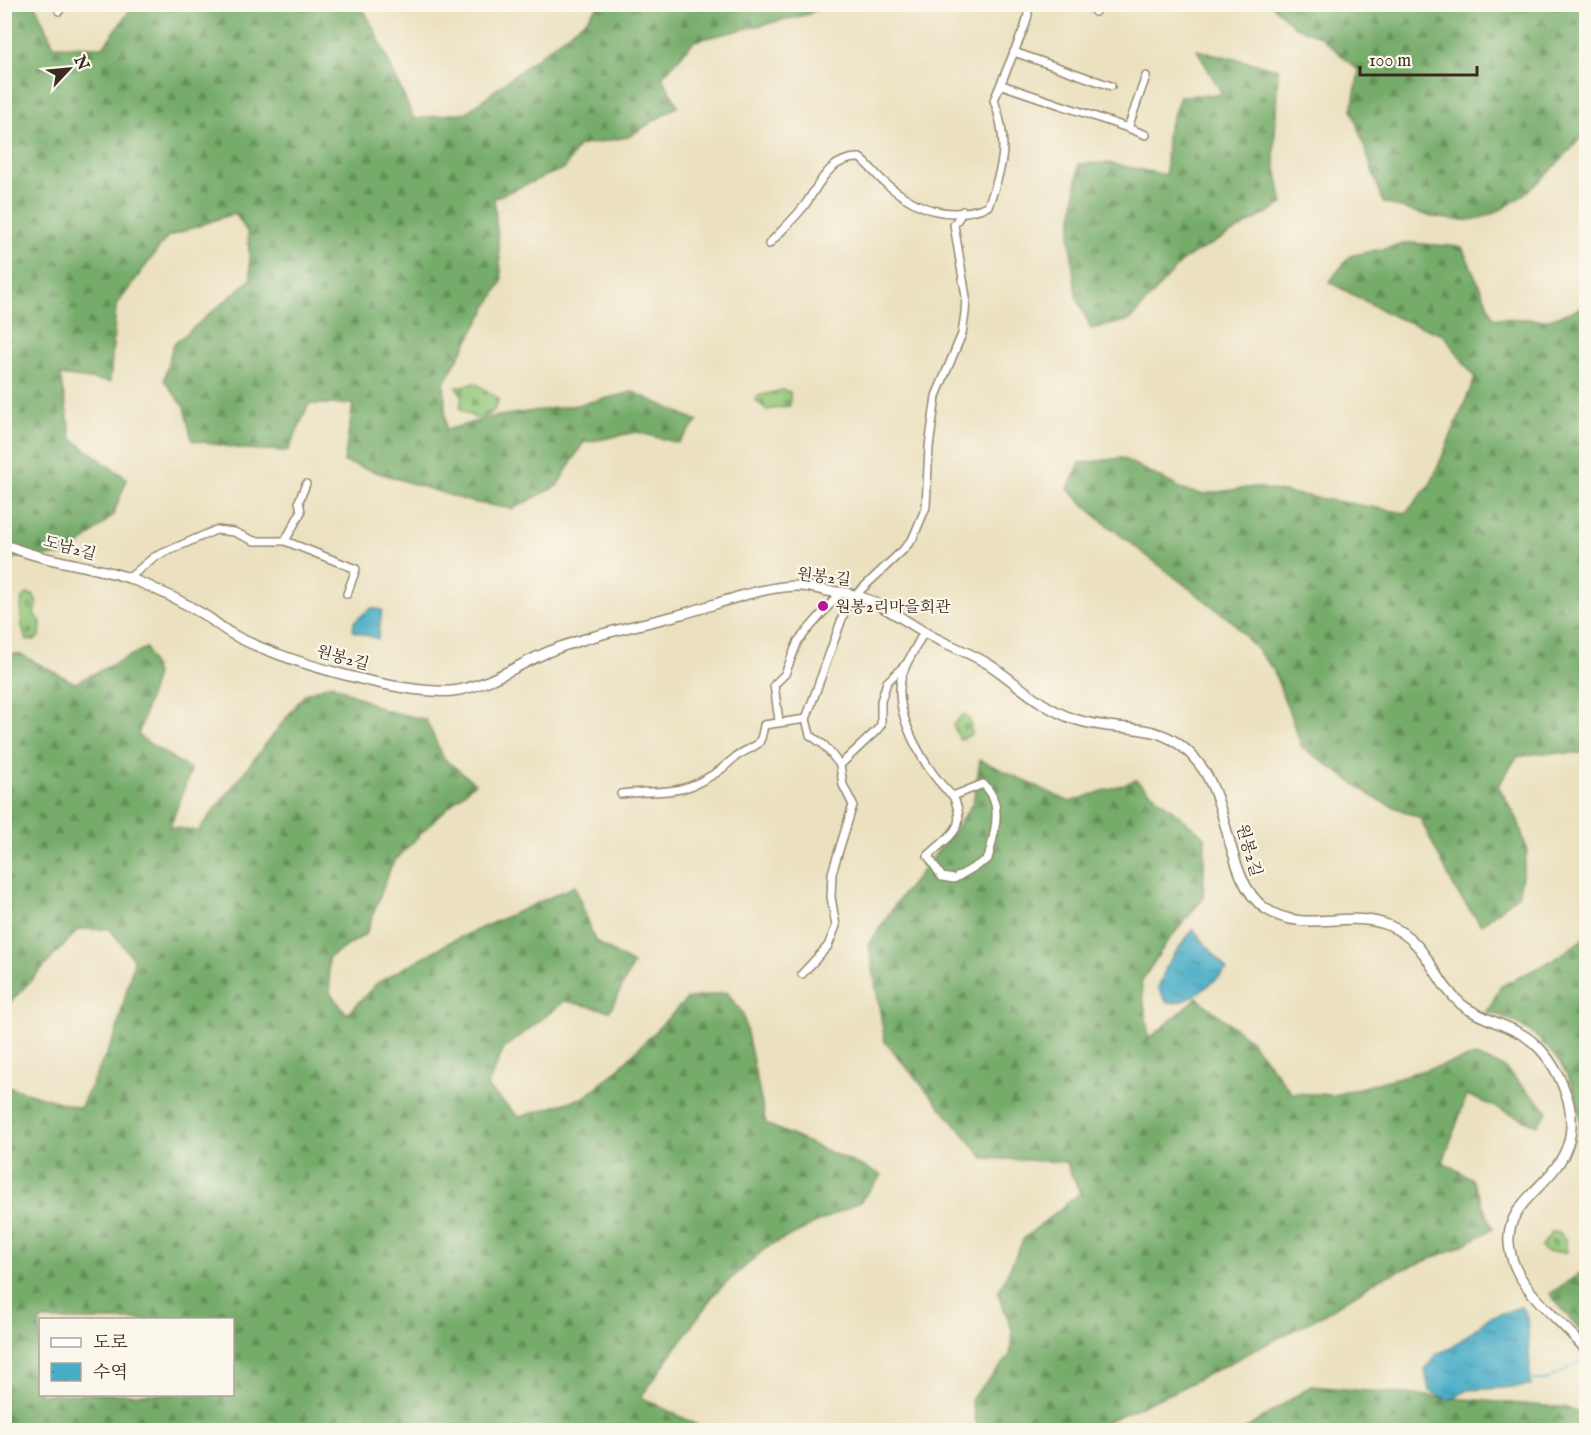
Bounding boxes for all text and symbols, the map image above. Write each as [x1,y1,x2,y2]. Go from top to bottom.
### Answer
north arrow [39,39,99,99]
scale bar [1360,39,1477,77]
text: 100 m [1369,50,1411,73]
text: N [68,52,93,74]
street label: 도남2길 [41,532,98,566]
street label: 원봉2길 [796,565,852,591]
place label: 원봉2리마을회관 [835,598,951,618]
marker: 원봉2리마을회관 [816,599,830,613]
street label: 원봉2길 [314,642,371,676]
street label: 원봉2길 [1231,822,1265,879]
legend [39,1318,234,1396]
text: 도로 [93,1332,128,1355]
text: 수역 [93,1362,128,1385]

